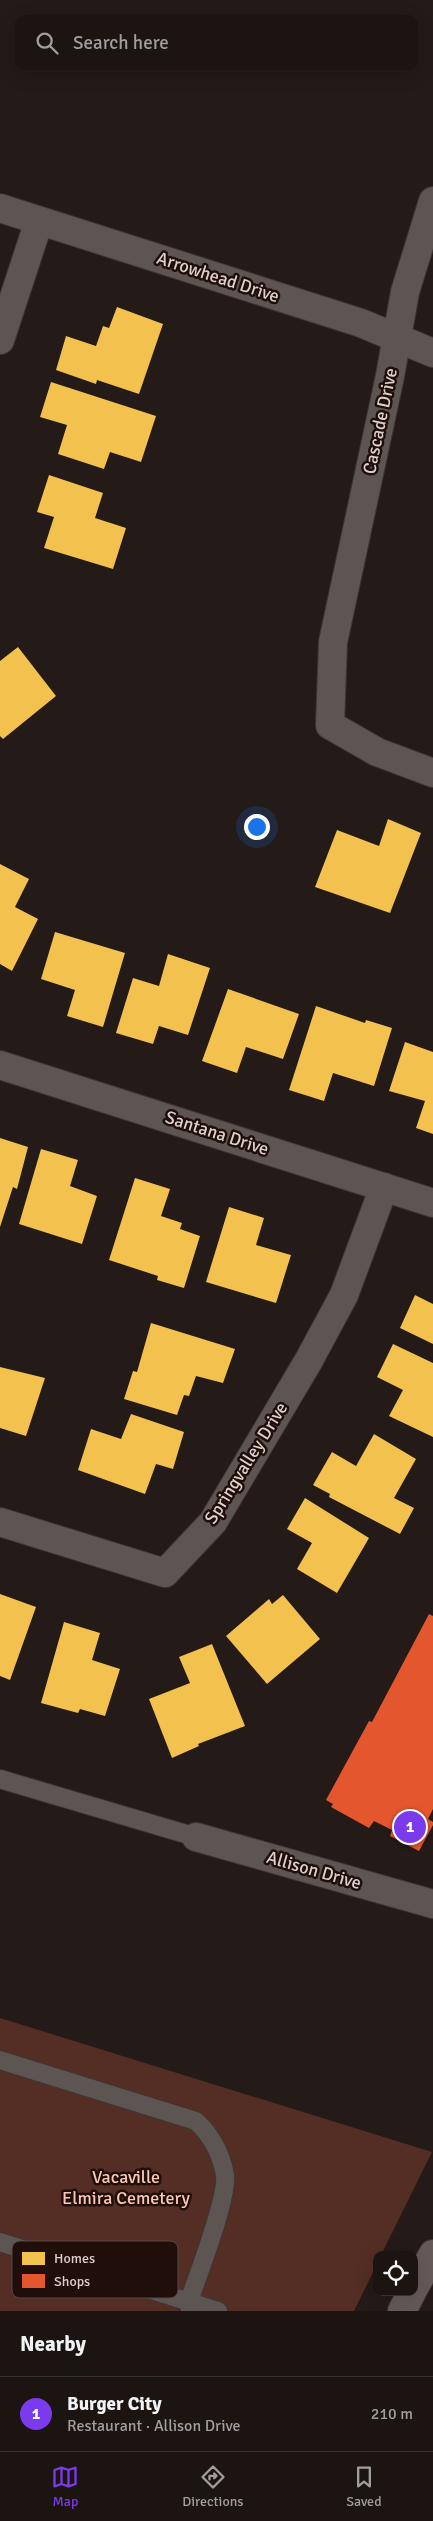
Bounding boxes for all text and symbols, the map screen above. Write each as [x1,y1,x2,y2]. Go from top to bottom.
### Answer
search box [15,15,418,70]
icon: search [33,29,61,57]
text: Search here [73,31,169,55]
street label: Arrowhead Drive [154,247,282,307]
street label: Cascade Drive [358,366,402,476]
your location [244,814,270,840]
street label: Santana Drive [162,1106,272,1160]
street label: Springvalley Drive [200,1398,292,1528]
pin: 1 [394,1808,426,1846]
street label: Allison Drive [264,1846,364,1894]
park label: Vacaville Elmira Cemetery [62,2166,191,2209]
legend [12,2241,178,2298]
text: Homes [54,2250,95,2267]
map controls [373,2251,418,2296]
button: locate [373,2251,418,2296]
text: Shops [54,2273,90,2290]
text: Nearby [20,2331,86,2357]
text: Burger City [67,2392,162,2416]
text: 1 [32,2404,40,2424]
text: 210 m [371,2404,413,2424]
text: Restaurant · Allison Drive [67,2416,240,2436]
tab: Map [51,2463,79,2510]
tab: Directions [182,2463,243,2510]
tab: Saved [346,2463,382,2510]

